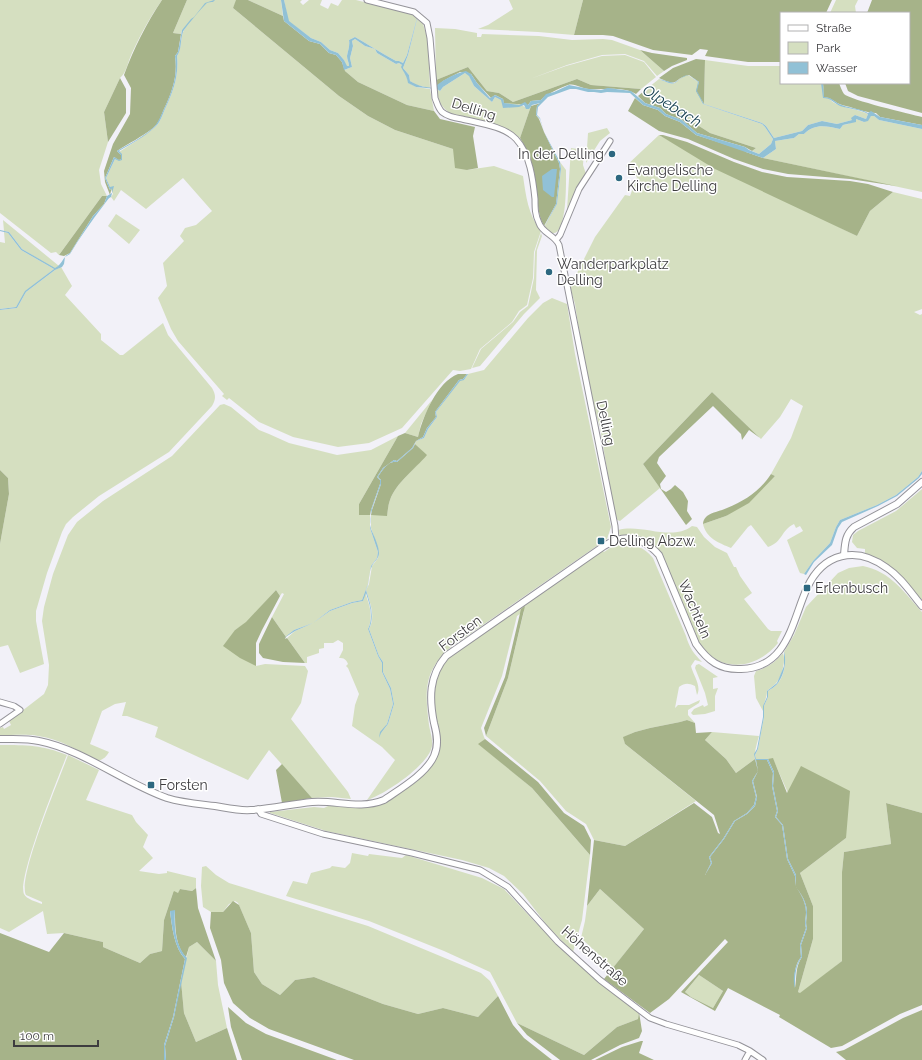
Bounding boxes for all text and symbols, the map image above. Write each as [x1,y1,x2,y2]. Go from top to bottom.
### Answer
legend [780,12,910,84]
text: Straße [816,21,852,35]
text: Park [816,41,841,55]
text: Wasser [816,61,858,75]
water label: Olpebach [639,81,705,131]
street label: Delling [450,95,498,123]
place label: In der Delling [518,146,604,162]
marker: In der Delling [607,149,617,159]
place label: Evangelische Kirche Delling [627,162,717,194]
marker: Evangelische Kirche Delling [614,173,624,183]
place label: Wanderparkplatz Delling [557,256,669,288]
marker: Wanderparkplatz Delling [544,267,554,277]
street label: Delling [593,399,619,447]
place label: Delling Abzw. [609,533,696,549]
marker: Delling Abzw. [596,536,606,546]
street label: Wachteln [676,577,714,641]
place label: Erlenbusch [815,580,888,596]
marker: Erlenbusch [802,583,812,593]
street label: Forsten [436,612,484,654]
place label: Forsten [159,777,208,793]
marker: Forsten [146,780,156,790]
street label: Höhenstraße [558,923,632,989]
scale bar [14,1022,98,1048]
text: 100 m [20,1029,54,1043]

